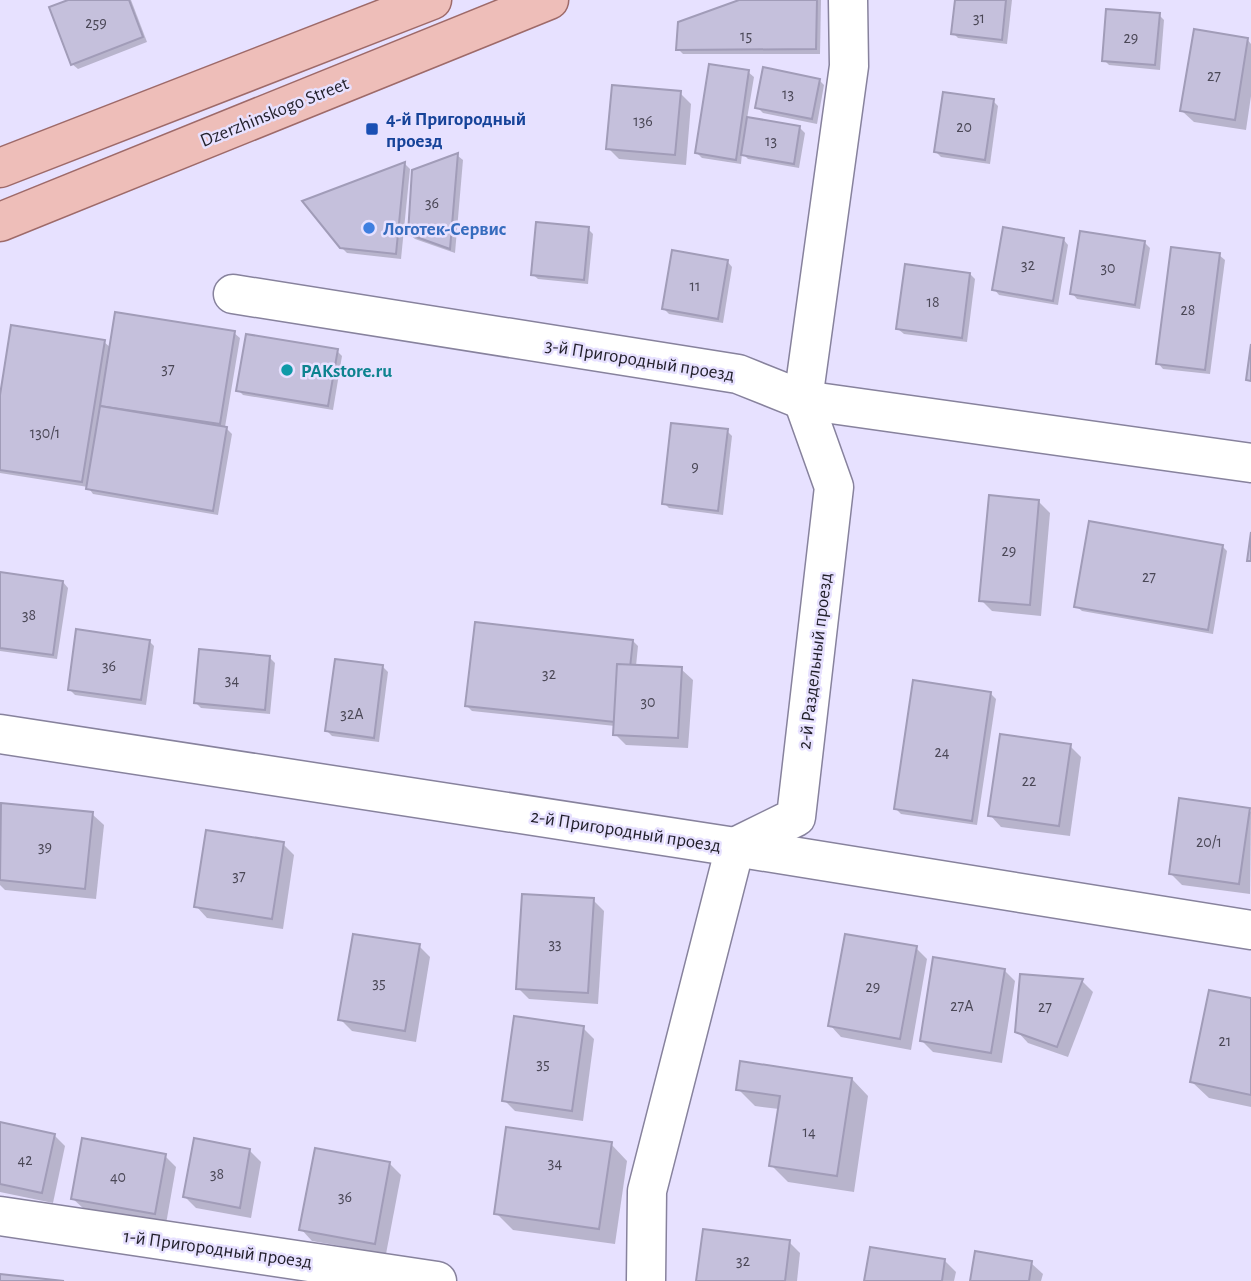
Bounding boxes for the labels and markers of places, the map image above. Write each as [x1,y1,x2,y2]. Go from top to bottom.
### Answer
place label: 4-й Пригородный проезд [386,110,526,151]
marker: 4-й Пригородный проезд [364,121,380,137]
marker: Логотек-Сервис [361,220,377,236]
place label: Логотек-Сервис [383,220,507,239]
marker: PAKstore.ru [279,362,295,378]
place label: PAKstore.ru [301,362,392,381]

